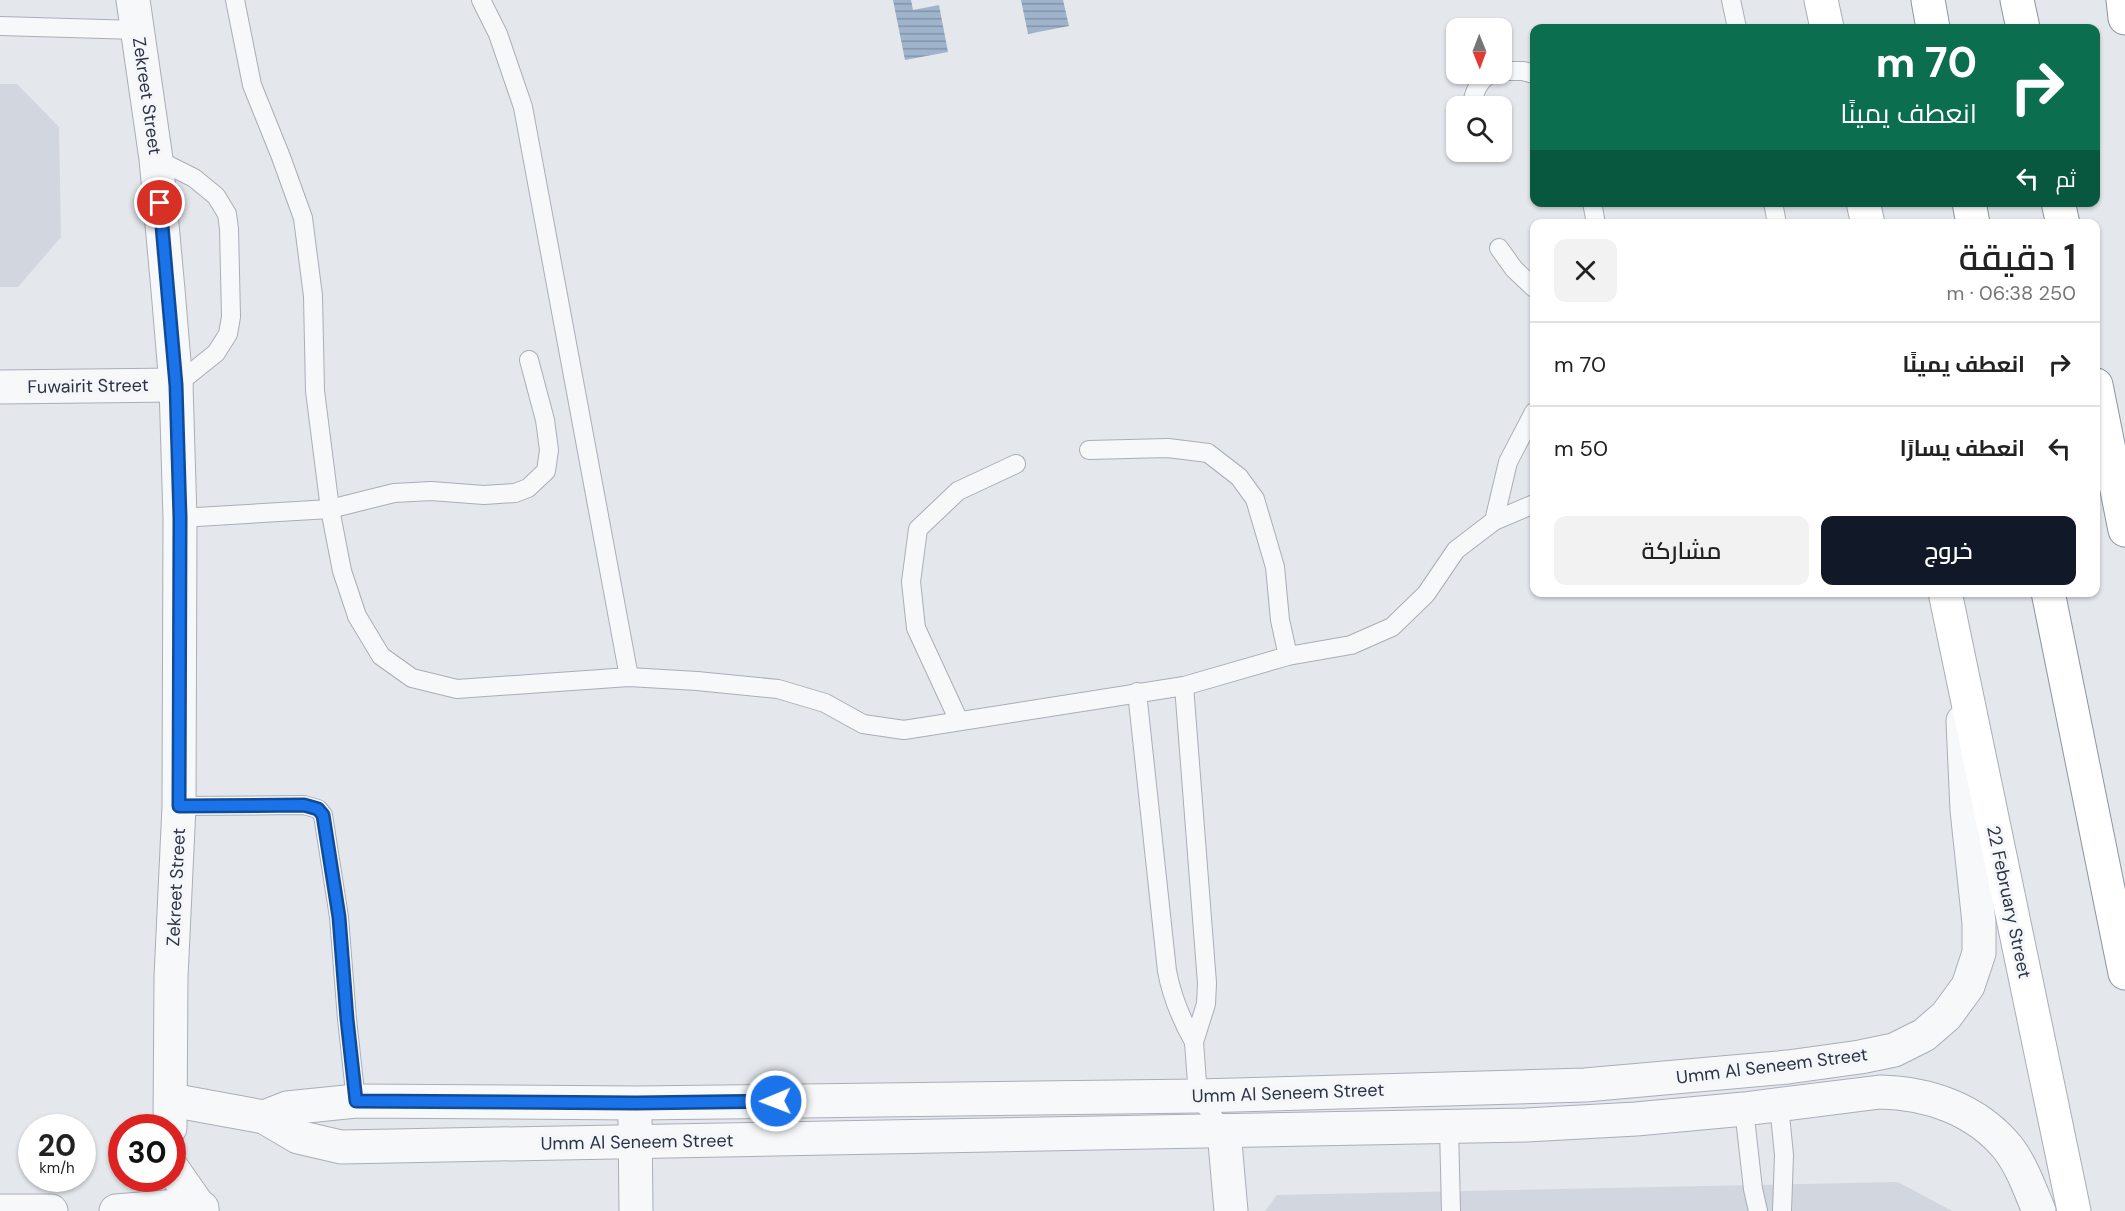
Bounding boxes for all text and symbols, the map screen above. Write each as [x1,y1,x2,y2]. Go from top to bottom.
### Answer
north arrow [1446,18,1512,84]
map controls [1446,18,1512,162]
text: 70 m [1876,35,1977,90]
street label: Zekreet Street [127,36,167,156]
icon: right [1998,48,2076,126]
button: search [1446,96,1512,162]
text: انعطف يمينًا [1840,96,1977,131]
icon: left [2011,162,2044,195]
text: ثم [2056,165,2076,194]
pin [134,177,185,228]
icon: arrive [143,186,176,219]
text: 1 دقيقة [1959,234,2076,281]
button: close [1554,239,1617,302]
text: 250 m · 06:38 [1947,280,2076,306]
icon: right [2043,348,2076,381]
text: 70 m [1554,350,1606,379]
text: انعطف يمينًا [1903,350,2025,379]
street label: Fuwairit Street [27,373,149,399]
icon: left [2043,432,2076,465]
text: 50 m [1554,434,1608,463]
text: انعطف يسارًا [1900,434,2025,463]
button: مشاركة [1554,516,1809,585]
button: خروج [1821,516,2076,585]
street label: 22 February Street [1981,823,2037,981]
street label: Zekreet Street [161,827,191,947]
street label: Umm Al Seneem Street [1675,1042,1869,1090]
position arrow [744,1069,808,1133]
street label: Umm Al Seneem Street [1191,1078,1385,1108]
speed limit sign: 30 [108,1114,186,1192]
text: 20 [38,1126,76,1165]
street label: Umm Al Seneem Street [540,1128,734,1156]
text: km/h [39,1158,75,1178]

